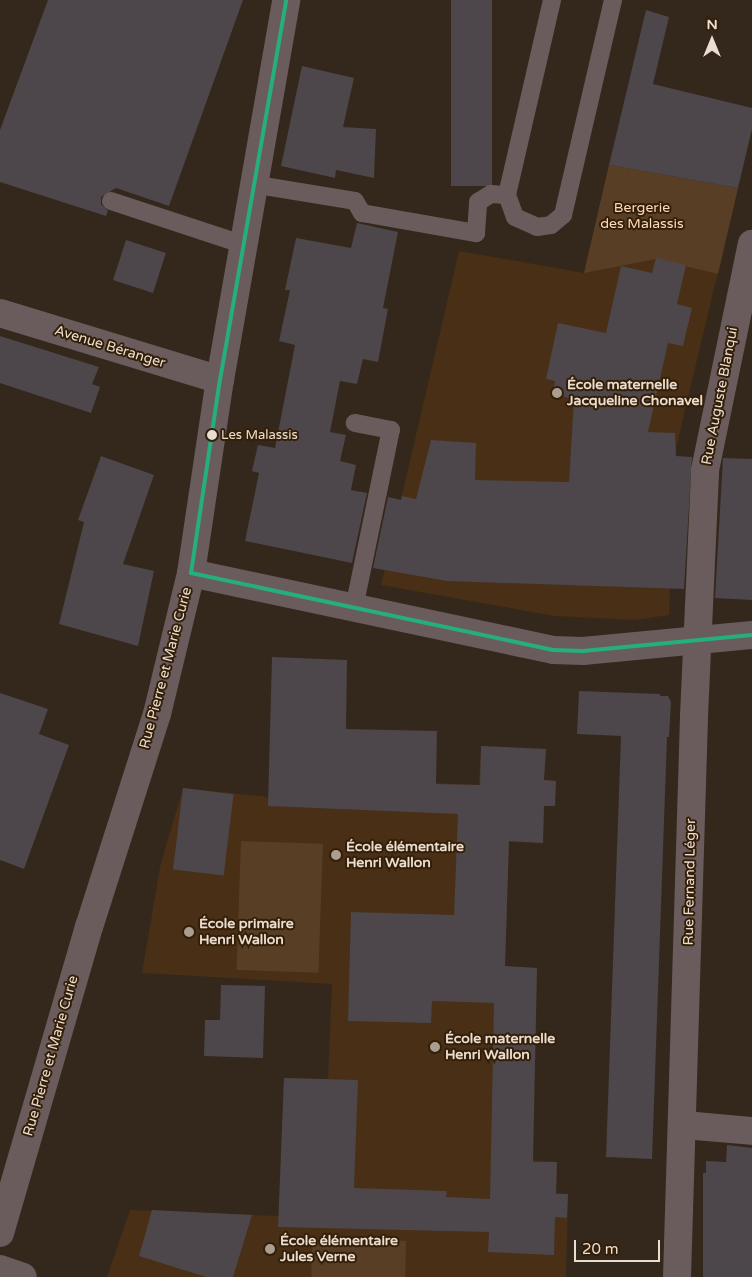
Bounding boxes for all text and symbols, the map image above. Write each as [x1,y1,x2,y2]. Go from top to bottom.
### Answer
north arrow [687,15,737,65]
text: N [706,16,718,33]
park label: Bergerie des Malassis [600,200,684,232]
street label: Avenue Béranger [52,322,168,372]
street label: Rue Auguste Blanqui [698,326,742,466]
place label: École maternelle Jacqueline Chonavel [567,377,703,410]
marker: École maternelle Jacqueline Chonavel [551,387,563,399]
place label: Les Malassis [221,427,298,443]
marker: Les Malassis [207,430,217,440]
street label: Rue Pierre et Marie Curie [136,585,196,751]
street label: Rue Fernand Léger [680,818,700,946]
place label: École élémentaire Henri Wallon [346,839,464,872]
marker: École élémentaire Henri Wallon [330,849,342,861]
place label: École primaire Henri Wallon [199,916,294,949]
marker: École primaire Henri Wallon [183,926,195,938]
street label: Rue Pierre et Marie Curie [20,974,82,1138]
place label: École maternelle Henri Wallon [445,1031,555,1064]
marker: École maternelle Henri Wallon [429,1041,441,1053]
scale bar [577,1230,663,1262]
place label: École élémentaire Jules Verne [280,1233,398,1266]
text: 20 m [582,1240,619,1258]
marker: École élémentaire Jules Verne [264,1243,276,1255]

